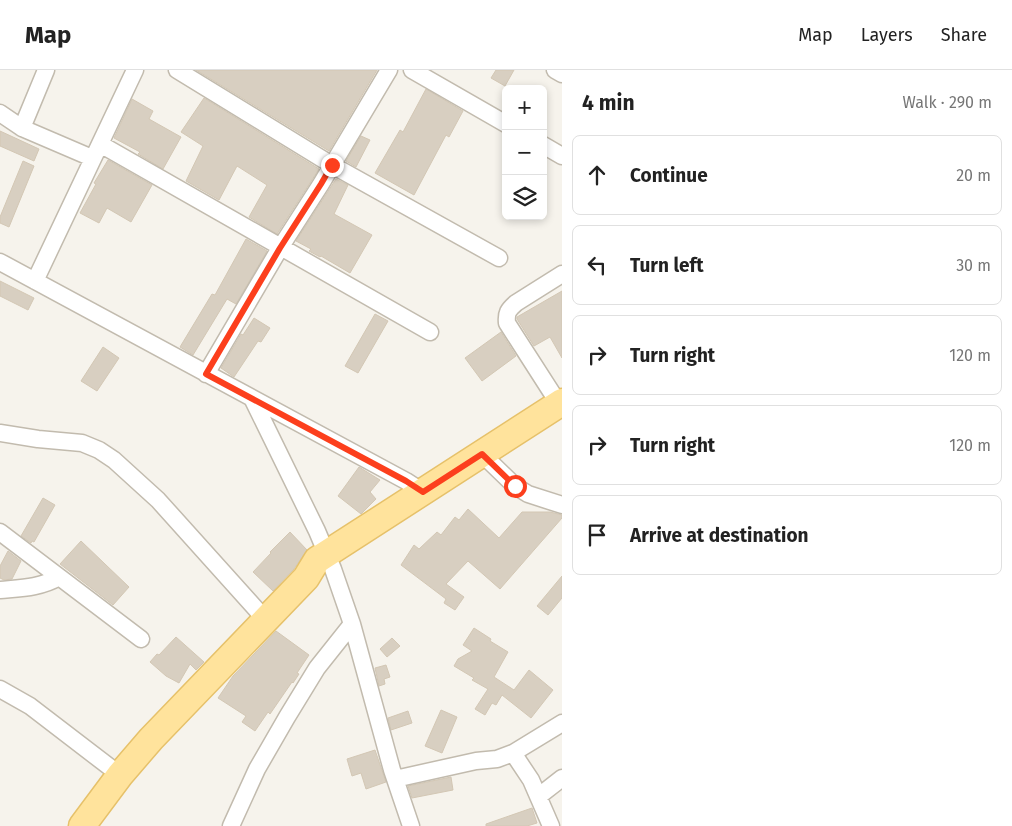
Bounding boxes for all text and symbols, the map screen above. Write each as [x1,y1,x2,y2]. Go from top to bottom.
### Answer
text: Map [25,21,71,49]
text: Map [798,24,833,46]
text: Layers [861,24,913,46]
text: Share [941,24,987,46]
map controls [502,85,547,220]
button: + [502,85,547,130]
text: 4 min [582,90,635,116]
text: Walk · 290 m [902,93,992,112]
button: − [502,130,547,175]
route end [321,154,344,177]
icon: ahead [583,161,611,189]
text: Continue [630,164,708,187]
text: 20 m [956,166,991,185]
button: layers [502,175,547,220]
icon: left [583,251,611,279]
text: Turn left [630,254,704,277]
text: 30 m [956,256,991,275]
icon: right [583,341,611,369]
text: Turn right [630,344,715,367]
text: 120 m [949,346,991,365]
icon: right [583,431,611,459]
text: Turn right [630,434,715,457]
text: 120 m [949,436,991,455]
route start [504,475,527,498]
icon: arrive [583,521,611,549]
text: Arrive at destination [630,524,809,547]

